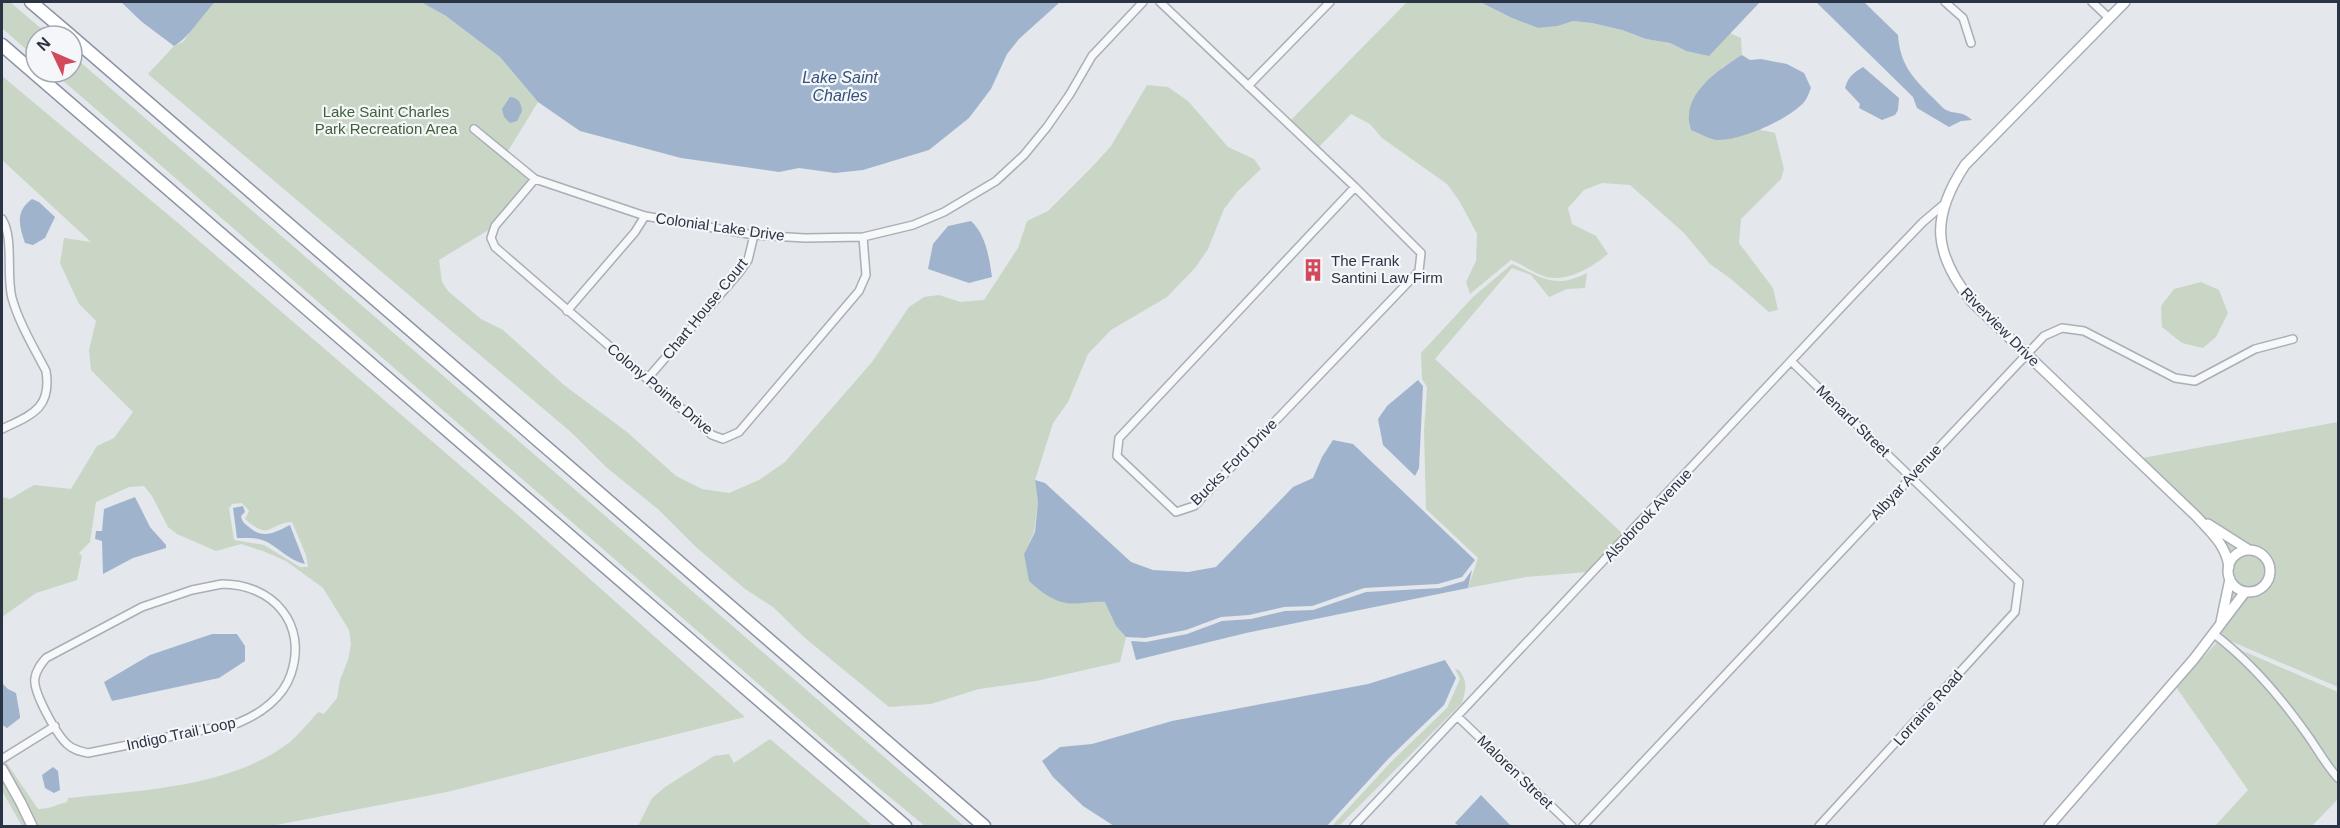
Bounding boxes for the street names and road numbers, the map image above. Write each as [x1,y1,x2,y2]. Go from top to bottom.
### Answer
street label: Colonial Lake Drive [654,209,786,244]
street label: Chart House Court [659,254,751,363]
street label: Riverview Drive [1958,284,2043,369]
street label: Colony Pointe Drive [604,340,717,438]
street label: Menard Street [1813,382,1894,460]
street label: Bucks Ford Drive [1187,415,1280,508]
street label: Albyar Avenue [1867,441,1945,523]
street label: Alsobrook Avenue [1600,465,1695,565]
street label: Lorraine Road [1890,667,1966,749]
street label: Indigo Trail Loop [125,714,237,753]
street label: Maloren Street [1474,731,1557,812]

